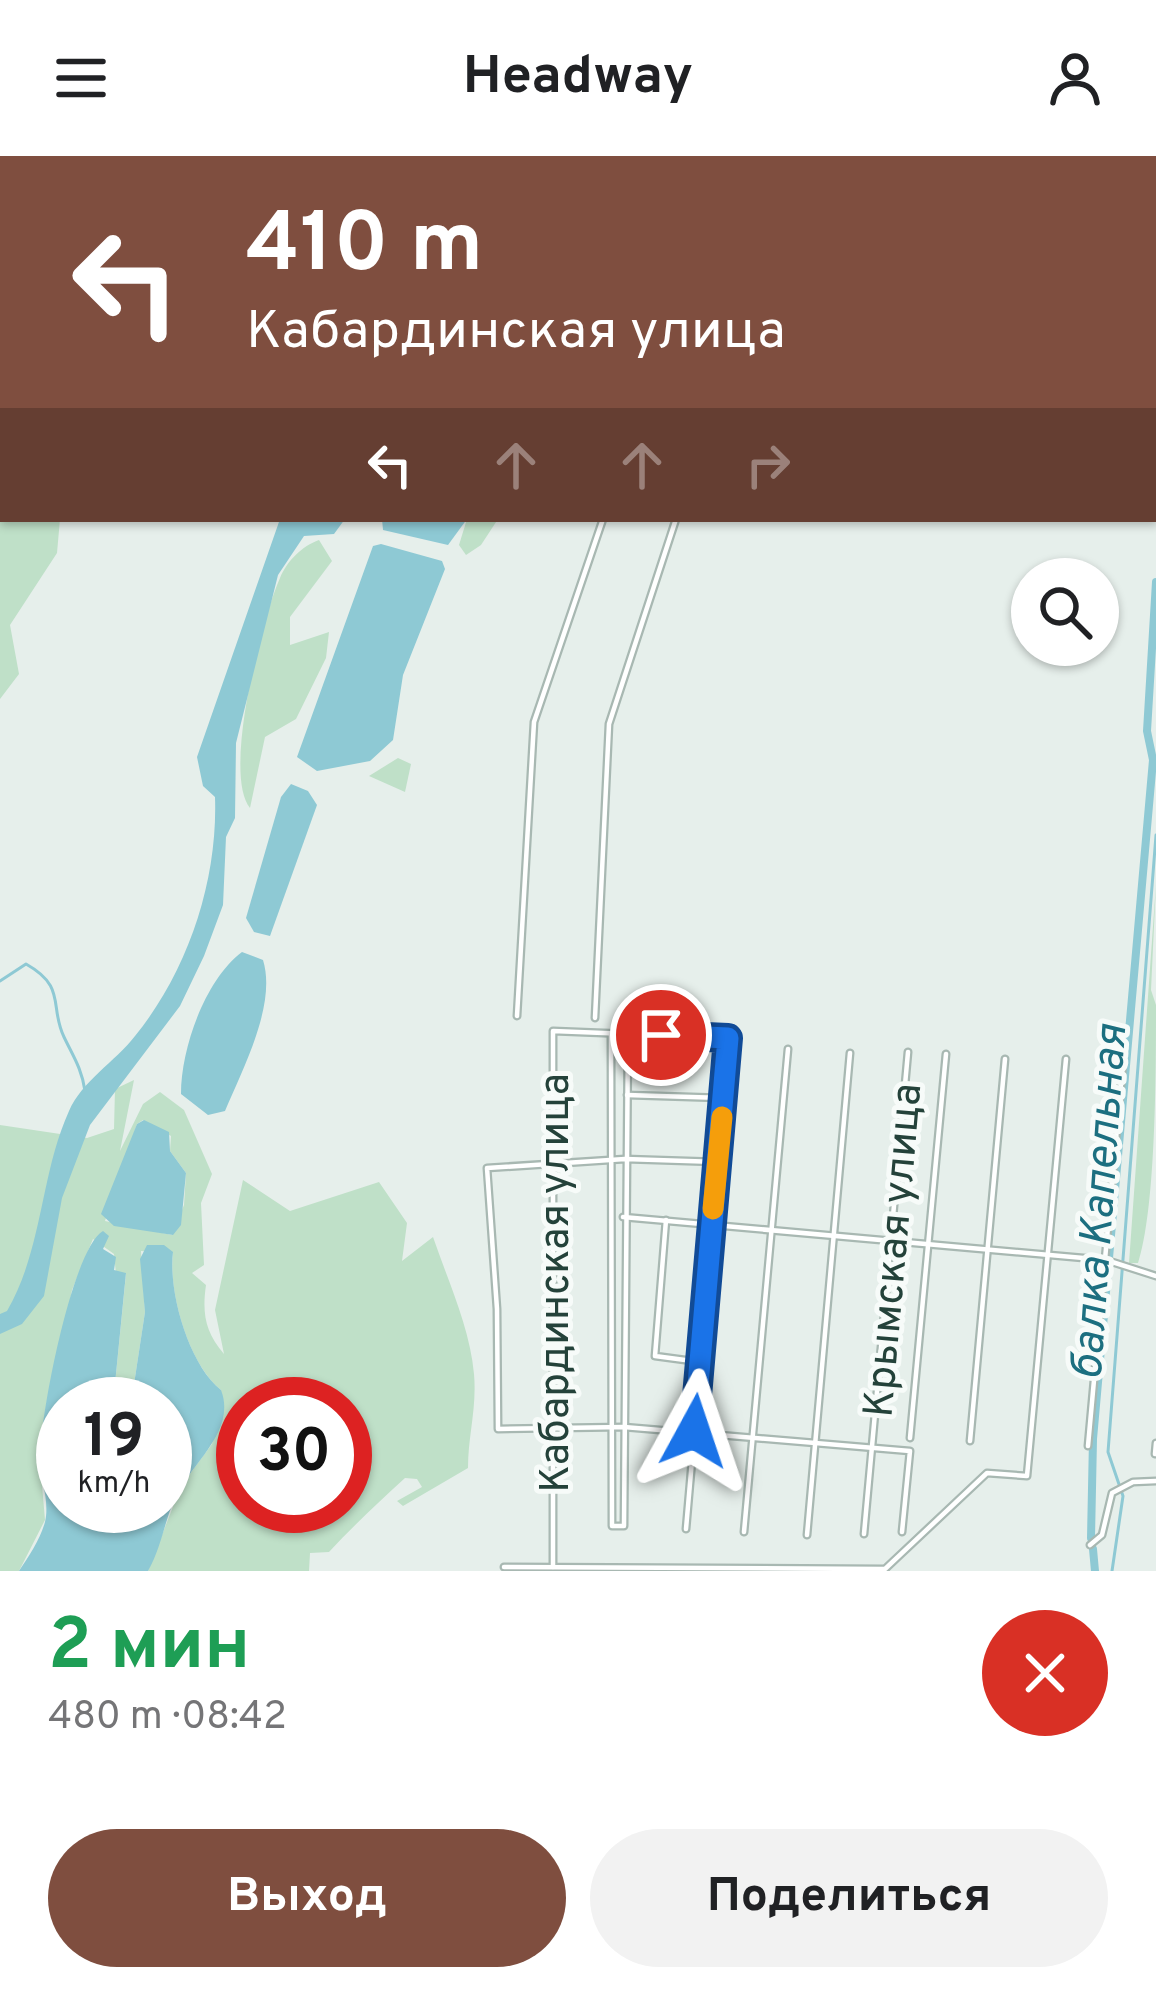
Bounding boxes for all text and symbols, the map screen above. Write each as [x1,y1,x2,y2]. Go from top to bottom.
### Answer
text: Headway [463,44,693,113]
icon: menu [48,45,114,111]
icon: person [1042,45,1108,111]
text: 410 m [246,195,483,301]
icon: left [48,204,204,360]
text: Кабардинская улица [246,299,786,368]
icon: left [357,432,423,498]
icon: ahead [483,432,549,498]
icon: ahead [609,432,675,498]
icon: right [735,432,801,498]
map controls [1011,558,1119,666]
button: search [1011,558,1119,666]
pin [610,984,712,1086]
icon: arrive [628,1002,694,1068]
water label: балка Капельная [1061,1022,1142,1382]
street label: Кабардинская улица [531,1073,584,1493]
street label: Крымская улица [854,1081,936,1420]
position arrow [631,1368,757,1494]
speed limit sign: 30 [216,1377,372,1533]
text: 19 [84,1402,144,1478]
text: km/h [78,1466,150,1503]
text: 2 мин [48,1603,250,1695]
button: close [982,1610,1108,1736]
text: 480 m · 08:42 [48,1694,287,1743]
button: Выход [48,1829,566,1967]
button: Поделиться [590,1829,1108,1967]

